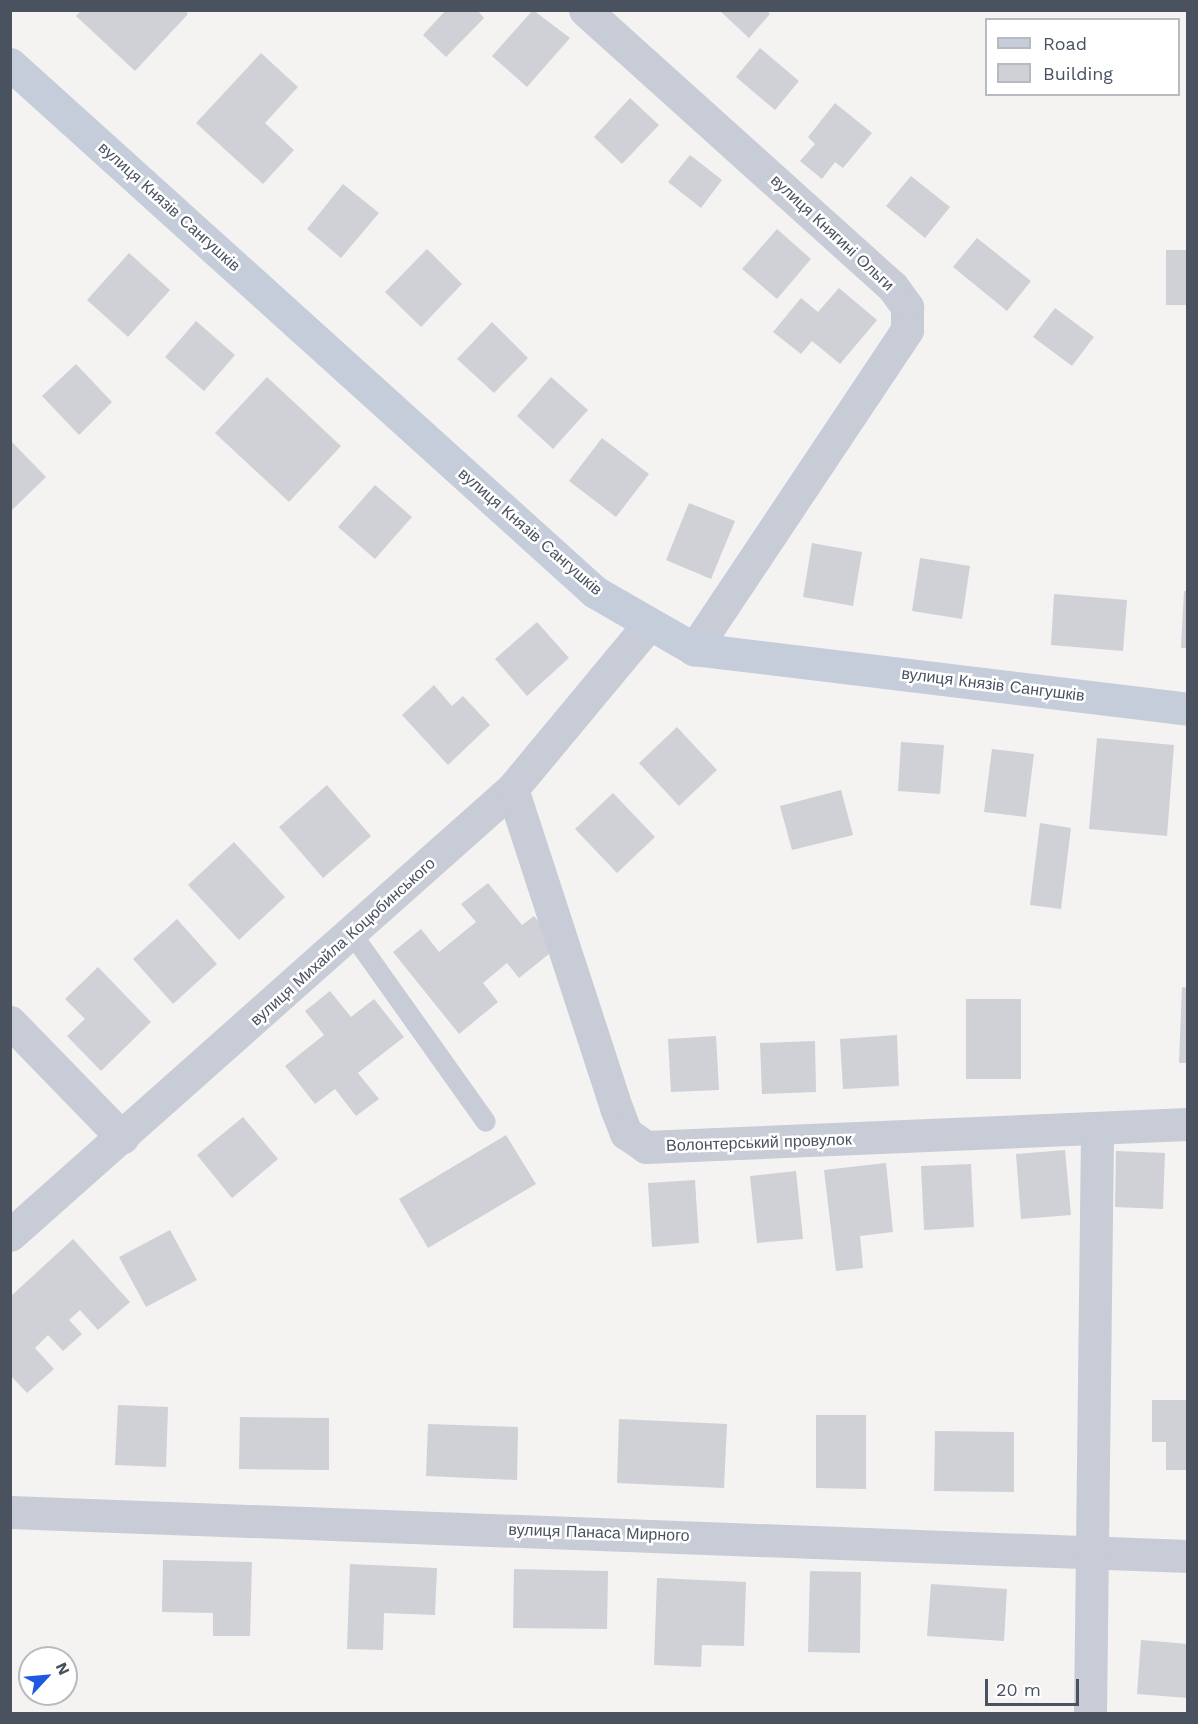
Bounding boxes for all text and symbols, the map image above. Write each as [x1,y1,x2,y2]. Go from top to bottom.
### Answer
legend [985,18,1180,96]
text: Road [1043,33,1087,54]
text: Building [1043,63,1113,84]
street label: вулиця Князів Сангушків [94,138,244,276]
street label: вулиця Княгині Ольги [766,171,898,295]
street label: вулиця Князів Сангушків [454,464,606,600]
street label: вулиця Князів Сангушків [900,664,1086,706]
street label: вулиця Михайла Коцюбинського [247,854,439,1030]
street label: Волонтерський провулок [666,1130,852,1156]
street label: вулиця Панаса Мирного [508,1520,690,1546]
north arrow [18,1646,78,1706]
text: N [52,1659,74,1678]
scale bar [988,1667,1082,1705]
text: 20 m [996,1679,1041,1700]

